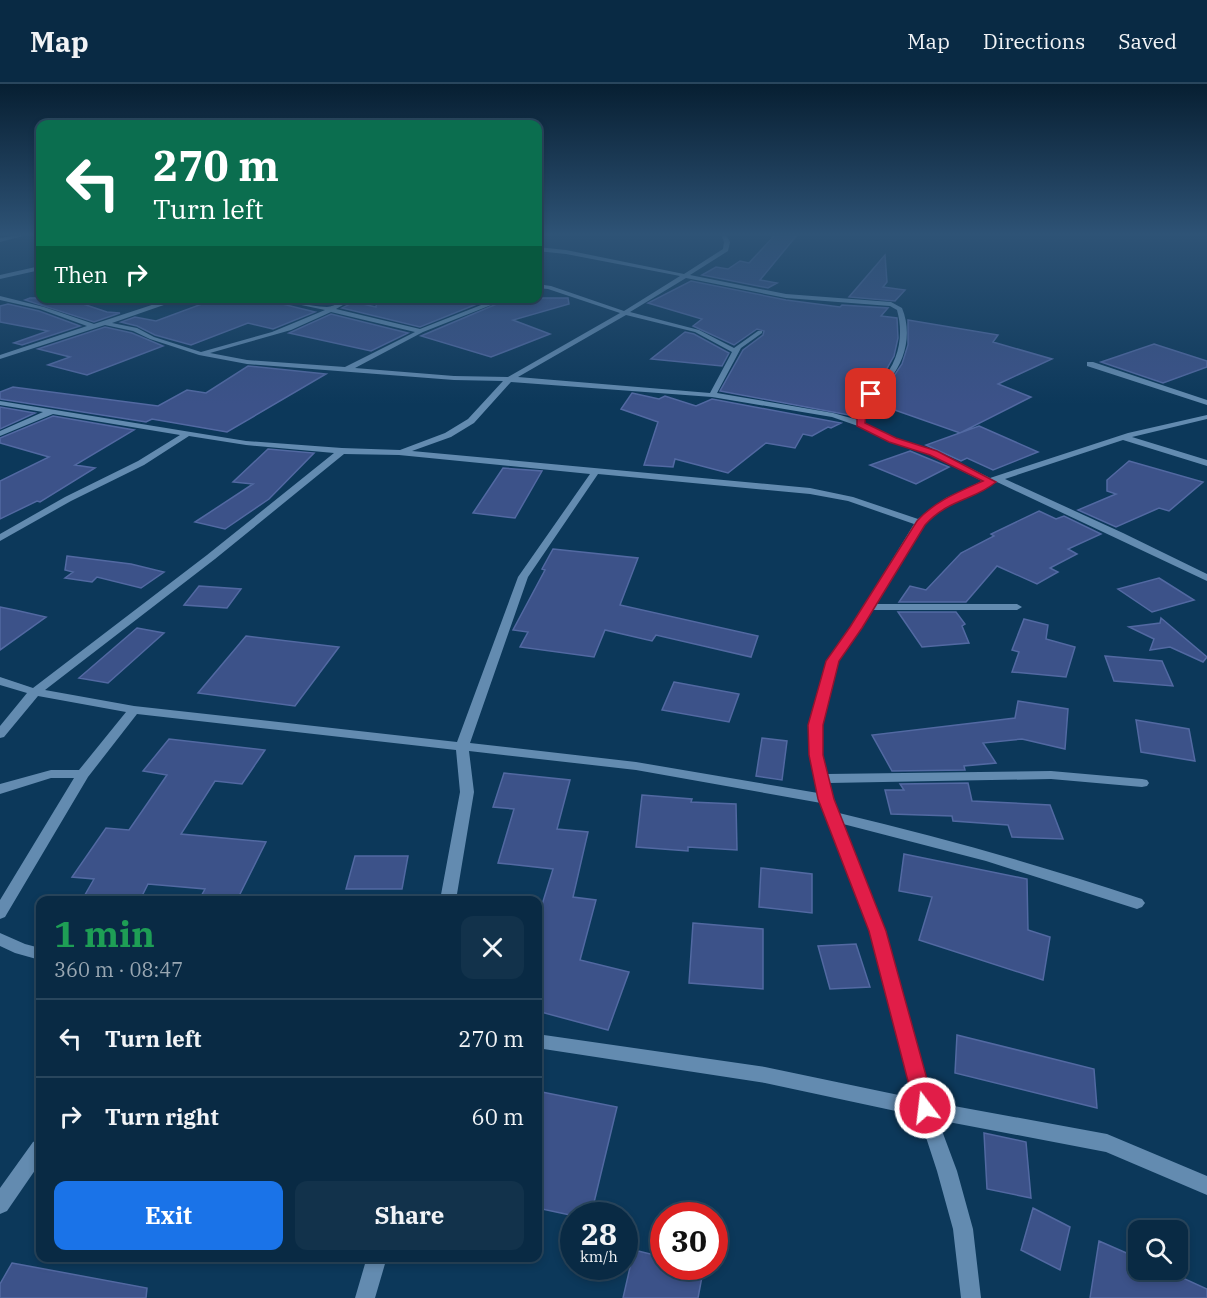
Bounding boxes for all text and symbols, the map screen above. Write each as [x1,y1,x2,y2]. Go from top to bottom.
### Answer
text: Map [30,23,89,60]
text: Map [907,27,950,55]
text: Directions [983,27,1085,55]
text: Saved [1118,27,1177,55]
text: 270 m [153,138,279,193]
icon: left [54,144,132,222]
text: Turn left [153,191,264,226]
icon: right [120,258,153,291]
text: Then [54,260,108,289]
pin [845,368,896,419]
icon: arrive [854,377,887,410]
text: 1 min [54,910,155,957]
button: close [461,916,524,979]
text: 360 m · 08:47 [54,956,183,983]
icon: left [54,1022,87,1055]
text: Turn left [105,1024,201,1053]
text: 270 m [458,1024,524,1053]
position arrow [893,1076,957,1140]
icon: right [54,1100,87,1133]
text: Turn right [105,1102,219,1131]
text: 60 m [472,1102,524,1131]
button: Exit [54,1181,283,1250]
button: Share [295,1181,524,1250]
speed limit sign: 30 [650,1202,728,1280]
text: 28 [581,1214,617,1253]
map controls [1128,1220,1188,1280]
button: search [1128,1220,1188,1280]
text: km/h [580,1247,618,1266]

